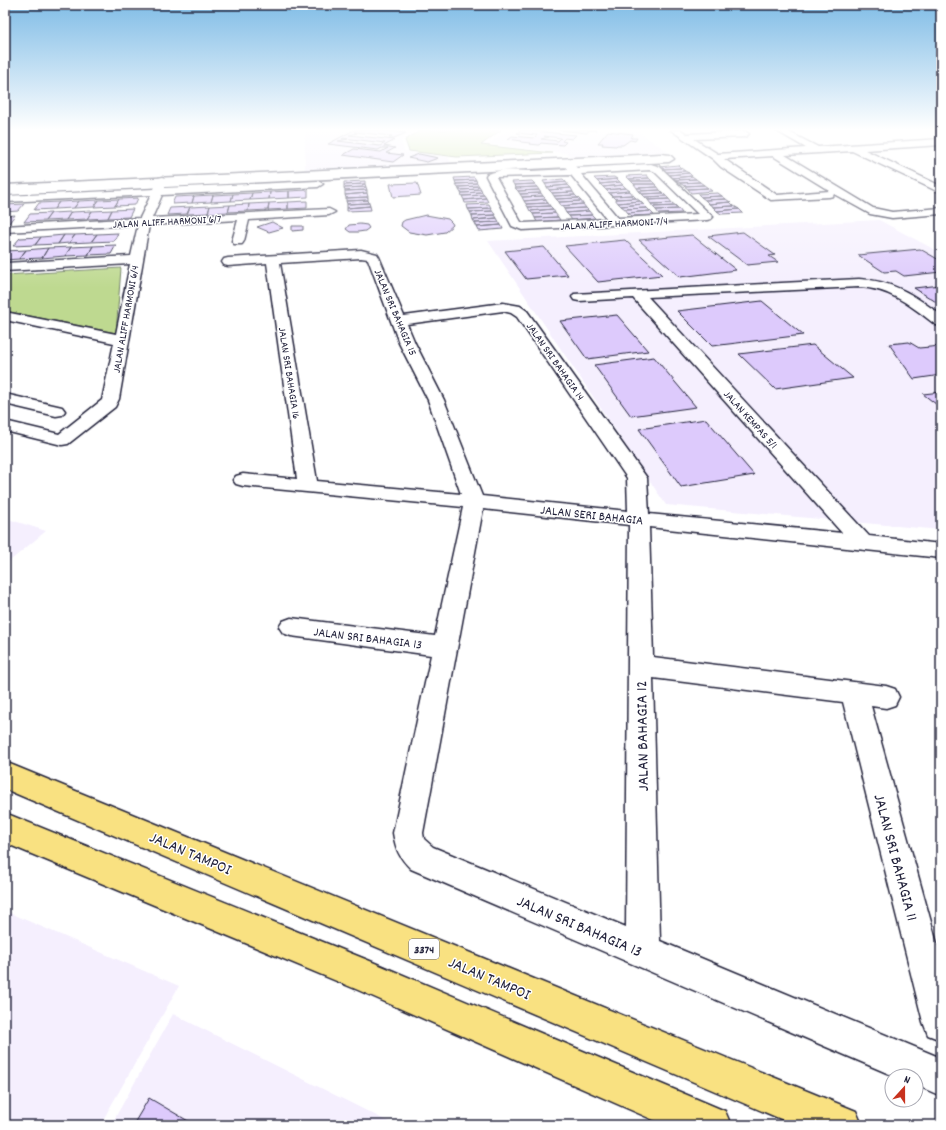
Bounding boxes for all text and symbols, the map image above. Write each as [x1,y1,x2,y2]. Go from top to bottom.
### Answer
street label: JALAN ALIFF HARMONI 6/7 [112,212,222,234]
street label: JALAN ALIFF HARMONI 7/4 [560,214,668,236]
street label: JALAN ALIFF HARMONI 6/4 [110,264,144,374]
street label: JALAN SRI BAHAGIA 15 [369,267,420,358]
street label: JALAN SRI BAHAGIA 14 [521,320,587,404]
street label: JALAN SRI BAHAGIA 16 [273,326,303,420]
street label: JALAN KEMPAS 5/1 [719,387,780,453]
street label: JALAN SERI BAHAGIA [539,502,644,531]
street label: JALAN SRI BAHAGIA 13 [312,623,423,656]
street label: JALAN BAHAGIA 12 [631,680,656,791]
street label: JALAN SRI BAHAGIA 11 [867,792,923,924]
street label: JALAN TAMPOI [145,827,235,882]
street label: JALAN SRI BAHAGIA 13 [513,890,645,964]
road number: 3374 [409,939,439,959]
street label: JALAN TAMPOI [444,952,534,1007]
north arrow [884,1068,924,1108]
text: N [901,1072,913,1089]

